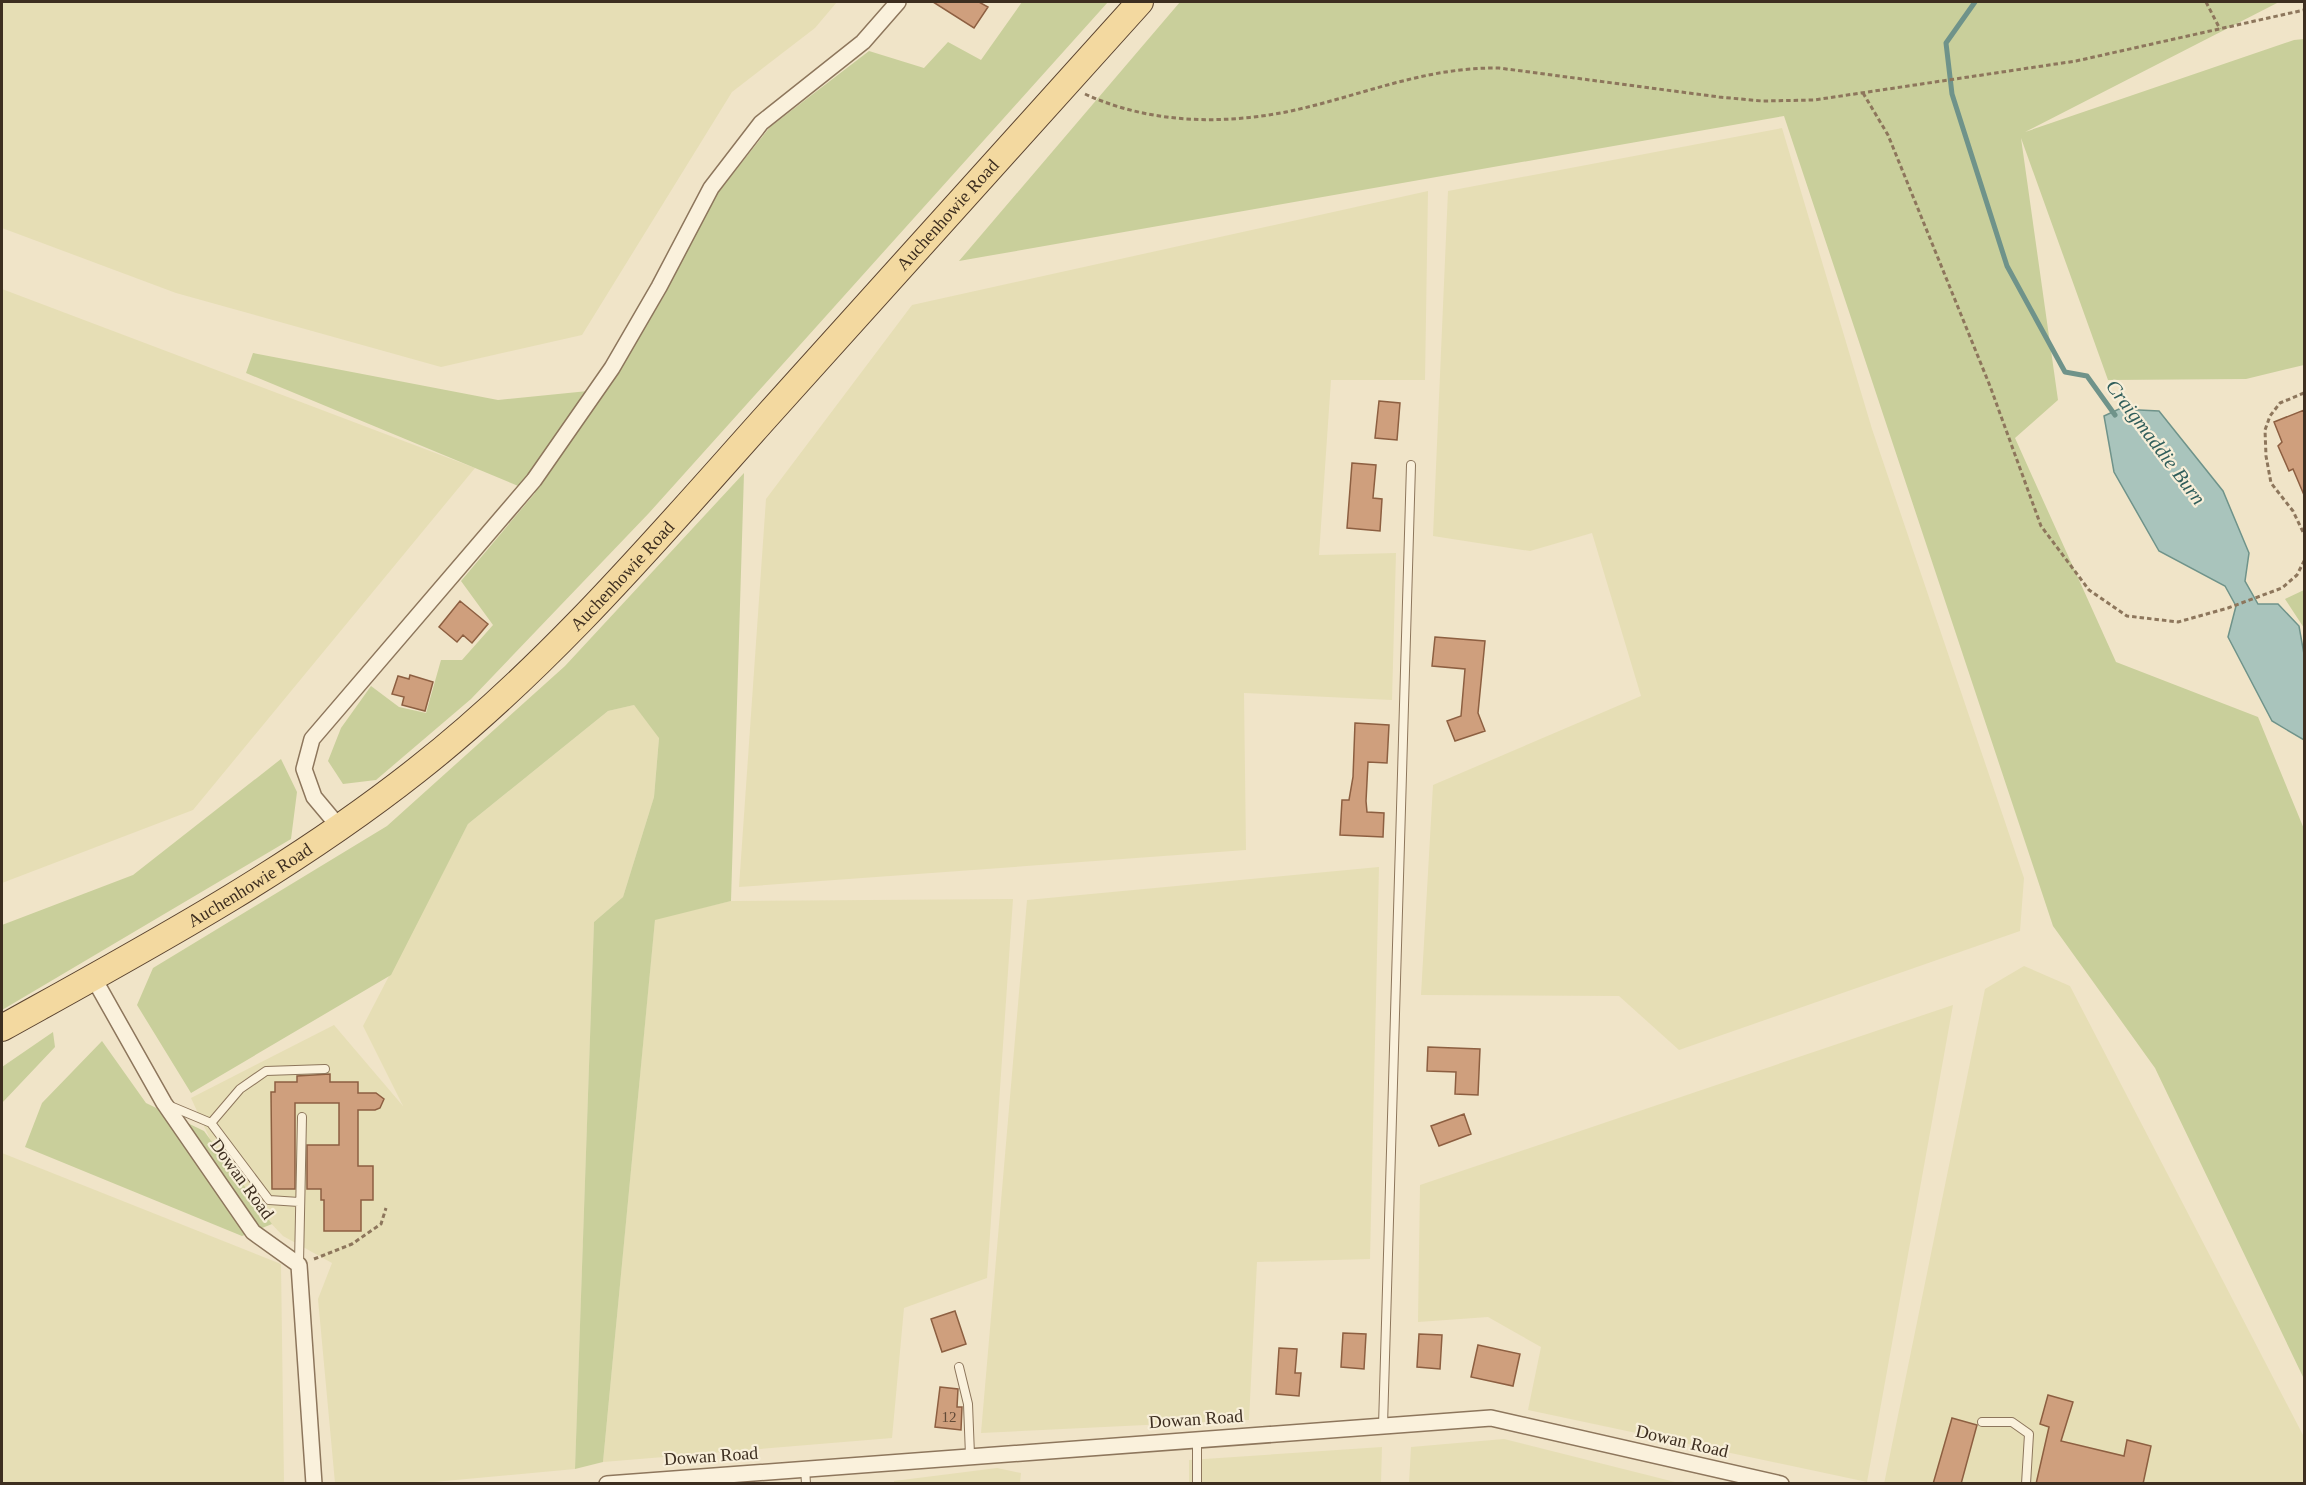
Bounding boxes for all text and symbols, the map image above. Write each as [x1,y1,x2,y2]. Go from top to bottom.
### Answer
street label: Auchenhowie Road [892,155,1003,274]
water label: Craigmaddie Burn [2101,375,2210,509]
street label: Auchenhowie Road [566,517,678,635]
street label: Auchenhowie Road [184,839,316,931]
street label: Dowan Road [206,1135,278,1223]
street label: Dowan Road [1148,1406,1244,1432]
house number: 12 [942,1409,957,1425]
street label: Dowan Road [1634,1421,1730,1461]
street label: Dowan Road [663,1443,759,1469]

